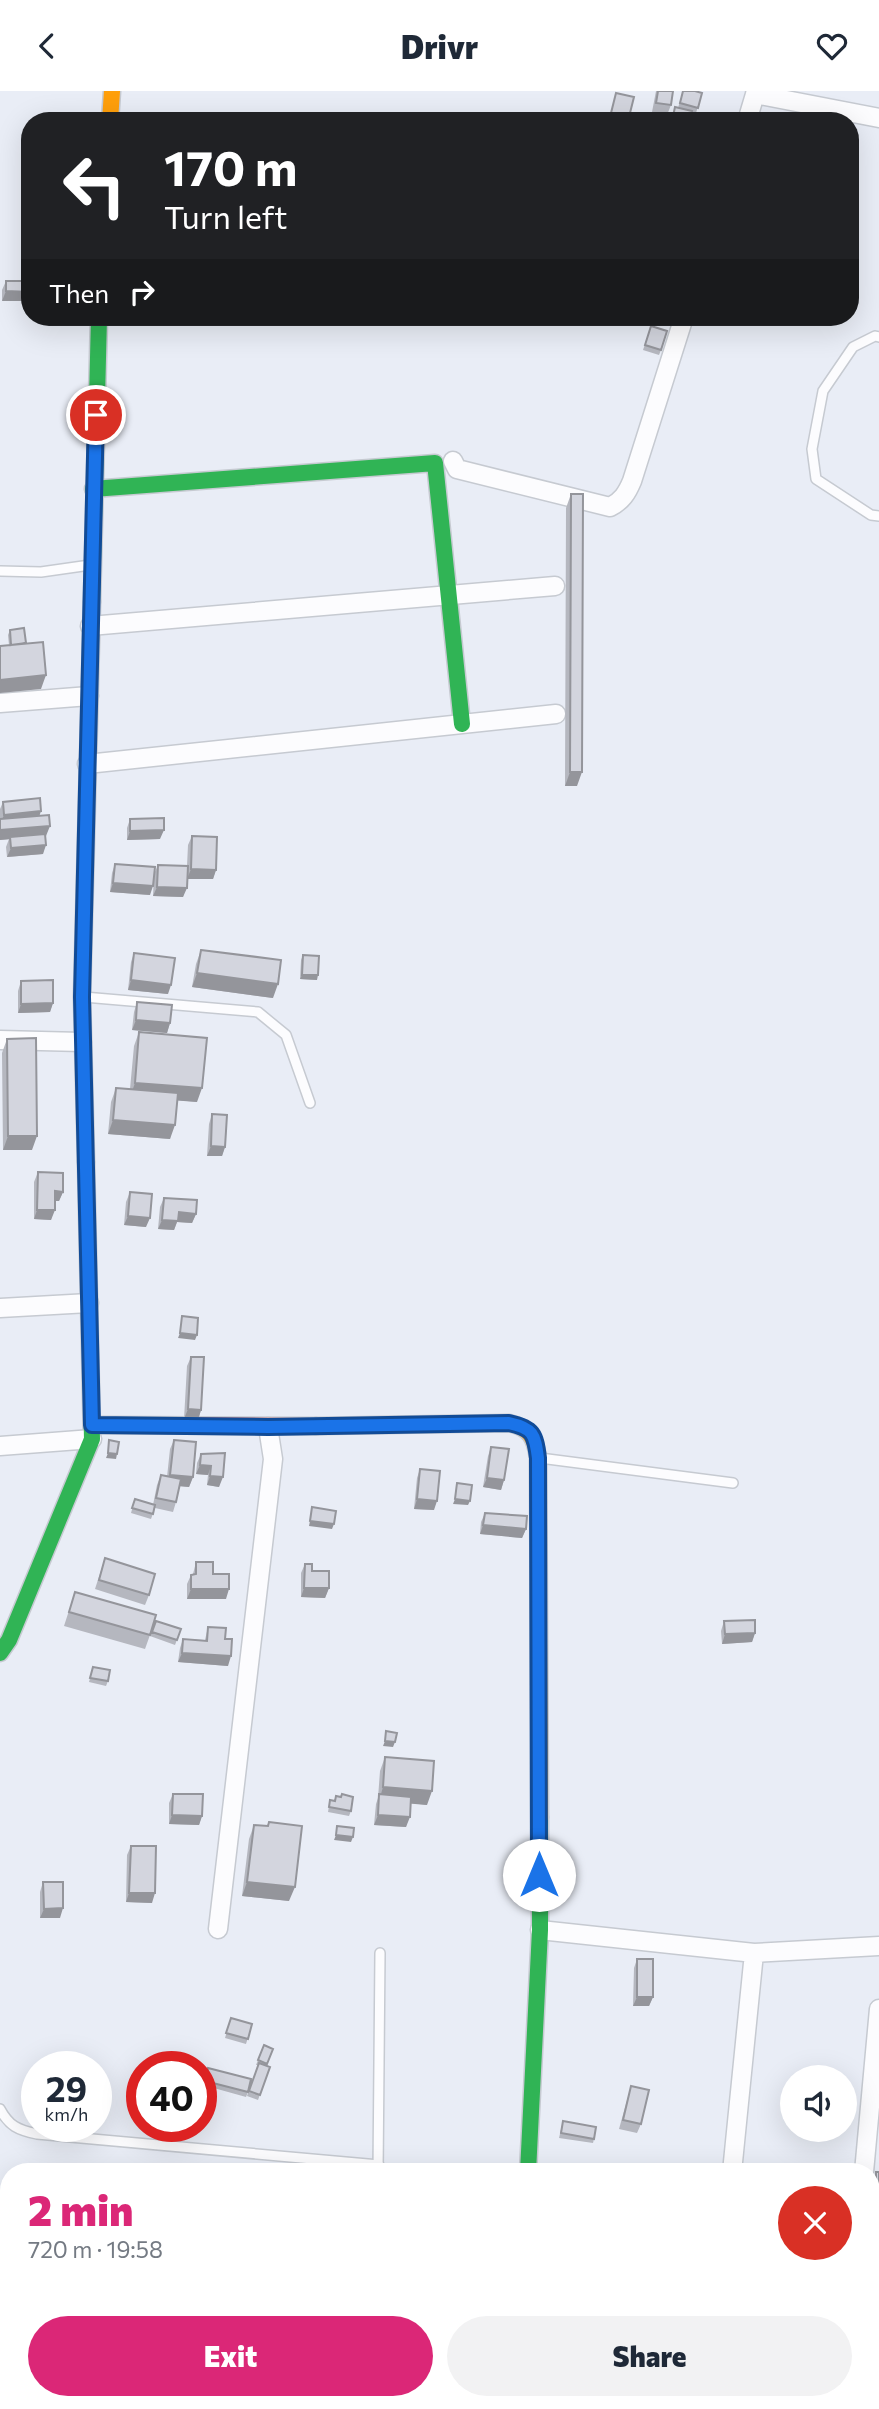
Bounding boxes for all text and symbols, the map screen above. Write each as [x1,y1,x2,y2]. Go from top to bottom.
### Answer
text: Drivr [401,26,478,66]
icon: back [28,27,66,65]
icon: heart [813,27,851,65]
text: 170 m [164,136,297,196]
icon: left [49,140,140,231]
text: Turn left [164,196,288,236]
icon: right [123,273,161,311]
text: Then [49,277,109,308]
pin [66,385,126,445]
icon: arrive [77,396,115,434]
position arrow [502,1838,576,1912]
speed limit sign: 40 [126,2051,217,2142]
map controls [780,2065,857,2142]
button: sound [780,2065,857,2142]
text: 29 [46,2066,87,2109]
text: km/h [45,2103,88,2125]
text: 2 min [28,2183,134,2235]
button: close [778,2186,852,2260]
text: 720 m · 19:58 [28,2235,163,2263]
button: Exit [28,2316,433,2396]
button: Share [447,2316,852,2396]

